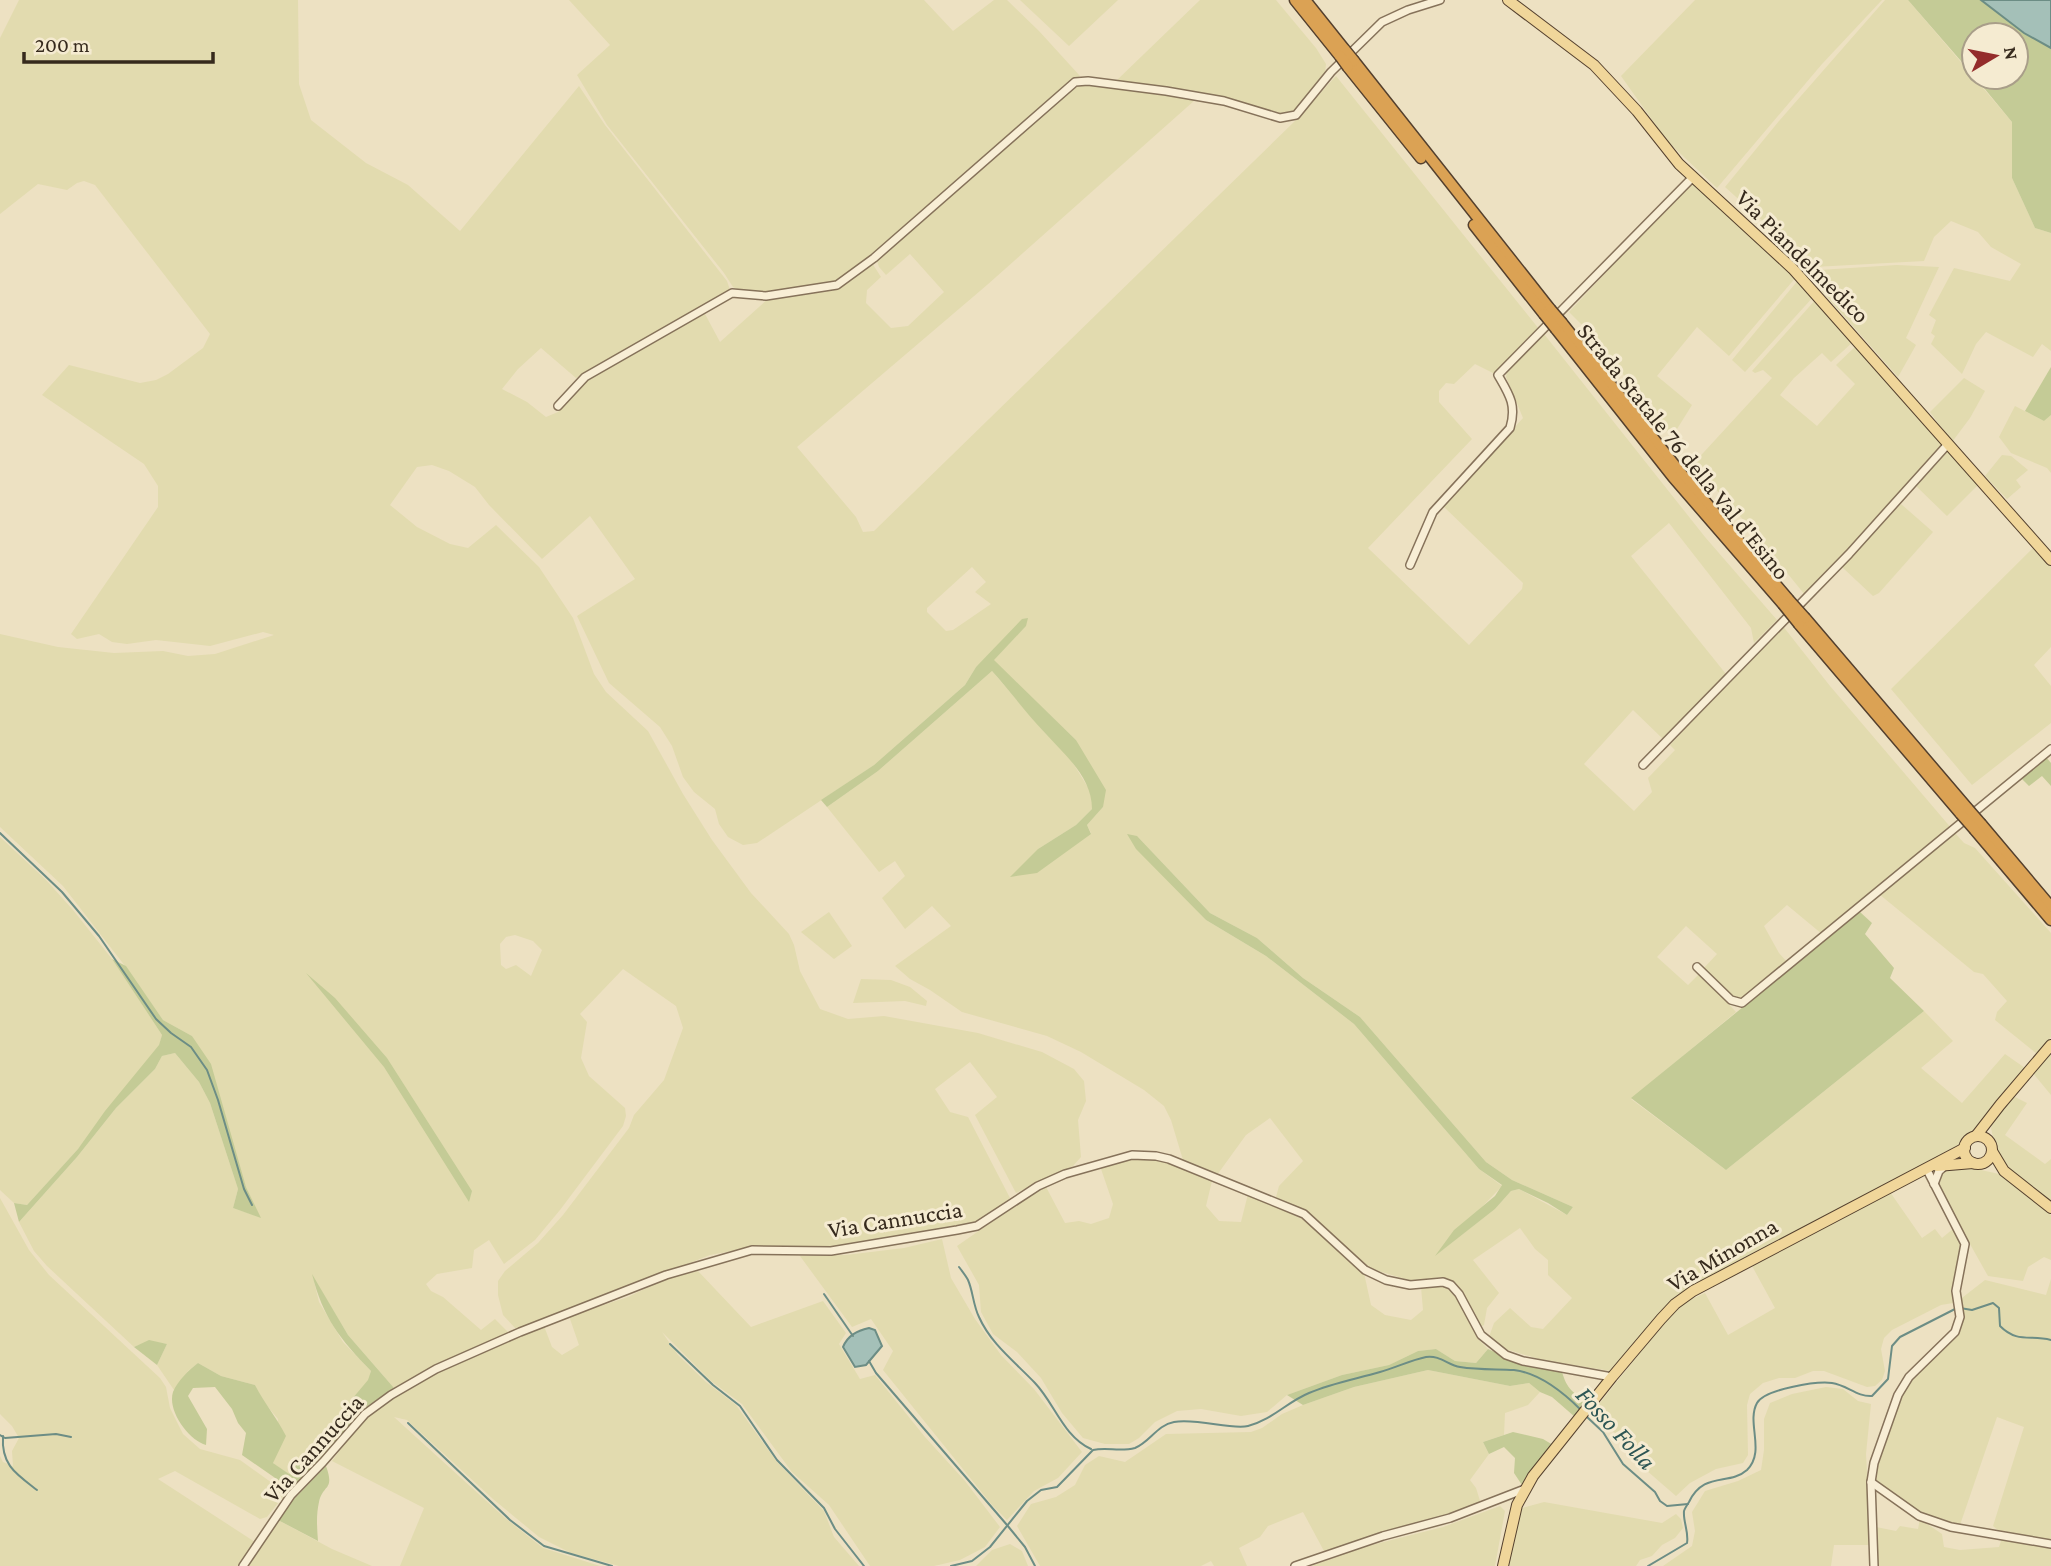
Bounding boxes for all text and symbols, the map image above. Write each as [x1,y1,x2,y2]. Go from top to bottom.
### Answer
scale bar [24,21,214,65]
north arrow [1960,21,2030,91]
text: 200 m [35,33,90,57]
text: N [2000,45,2023,61]
street label: Via Piandelmedico [1731,184,1875,328]
street label: Strada Statale 76 della Val d'Esino [1572,317,1796,585]
street label: Via Cannuccia [826,1195,964,1243]
street label: Via Minonna [1662,1212,1782,1296]
water label: Fosso Folla [1570,1380,1662,1476]
street label: Via Cannuccia [257,1388,369,1508]

